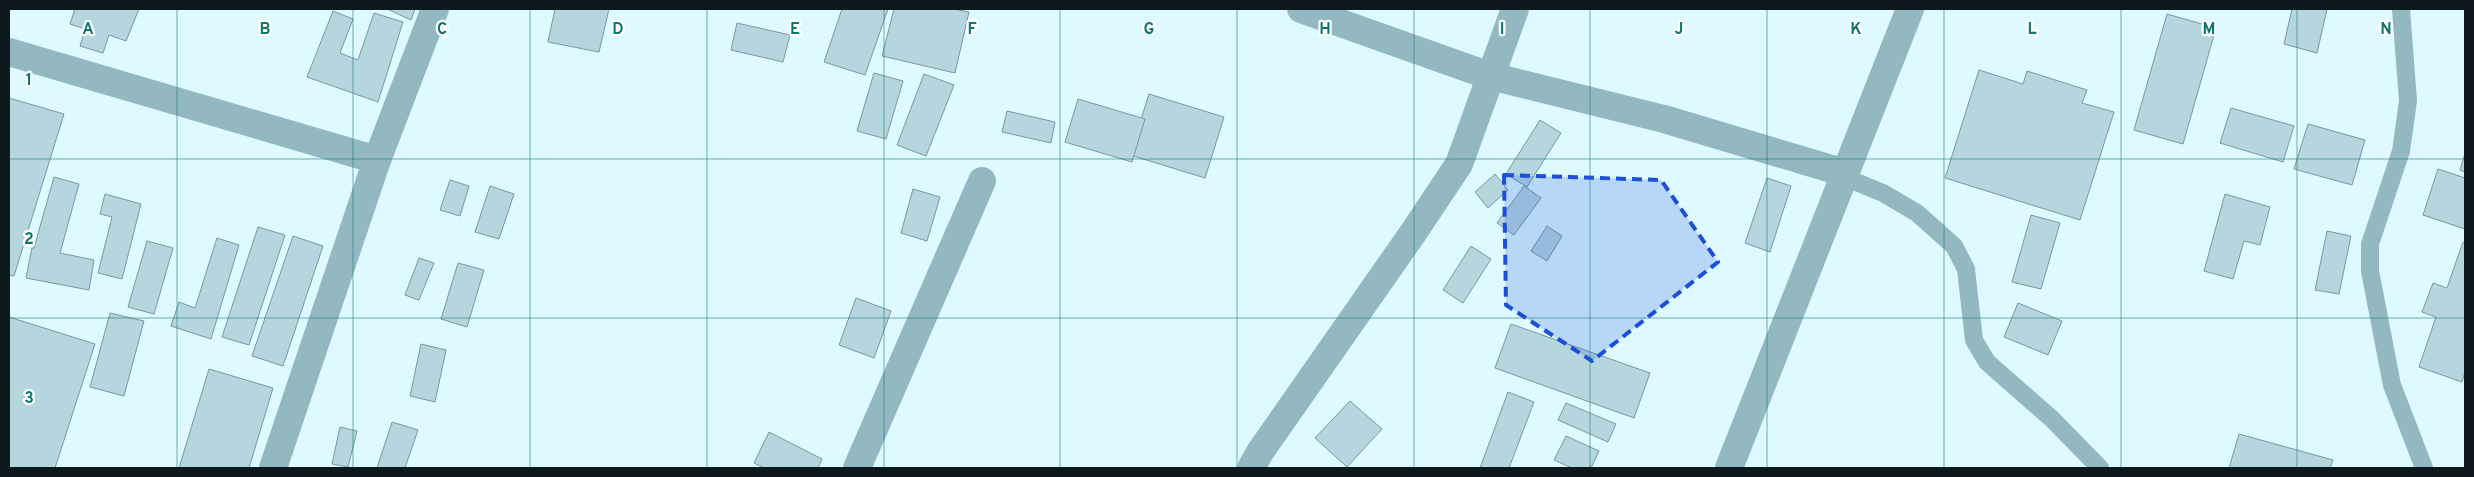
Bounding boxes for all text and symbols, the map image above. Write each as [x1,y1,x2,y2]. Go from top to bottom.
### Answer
text: A [82,20,94,40]
text: B [259,20,271,40]
text: C [437,20,447,40]
text: D [612,20,624,40]
text: E [790,20,800,40]
text: F [967,20,977,40]
text: G [1144,20,1154,40]
text: H [1319,20,1331,40]
text: I [1500,20,1504,40]
text: J [1675,20,1683,40]
text: K [1850,20,1862,40]
text: L [2027,20,2037,40]
text: M [2203,20,2215,40]
text: N [2380,20,2392,40]
text: 1 [26,71,32,91]
text: 2 [24,230,34,250]
text: 3 [24,389,34,409]

